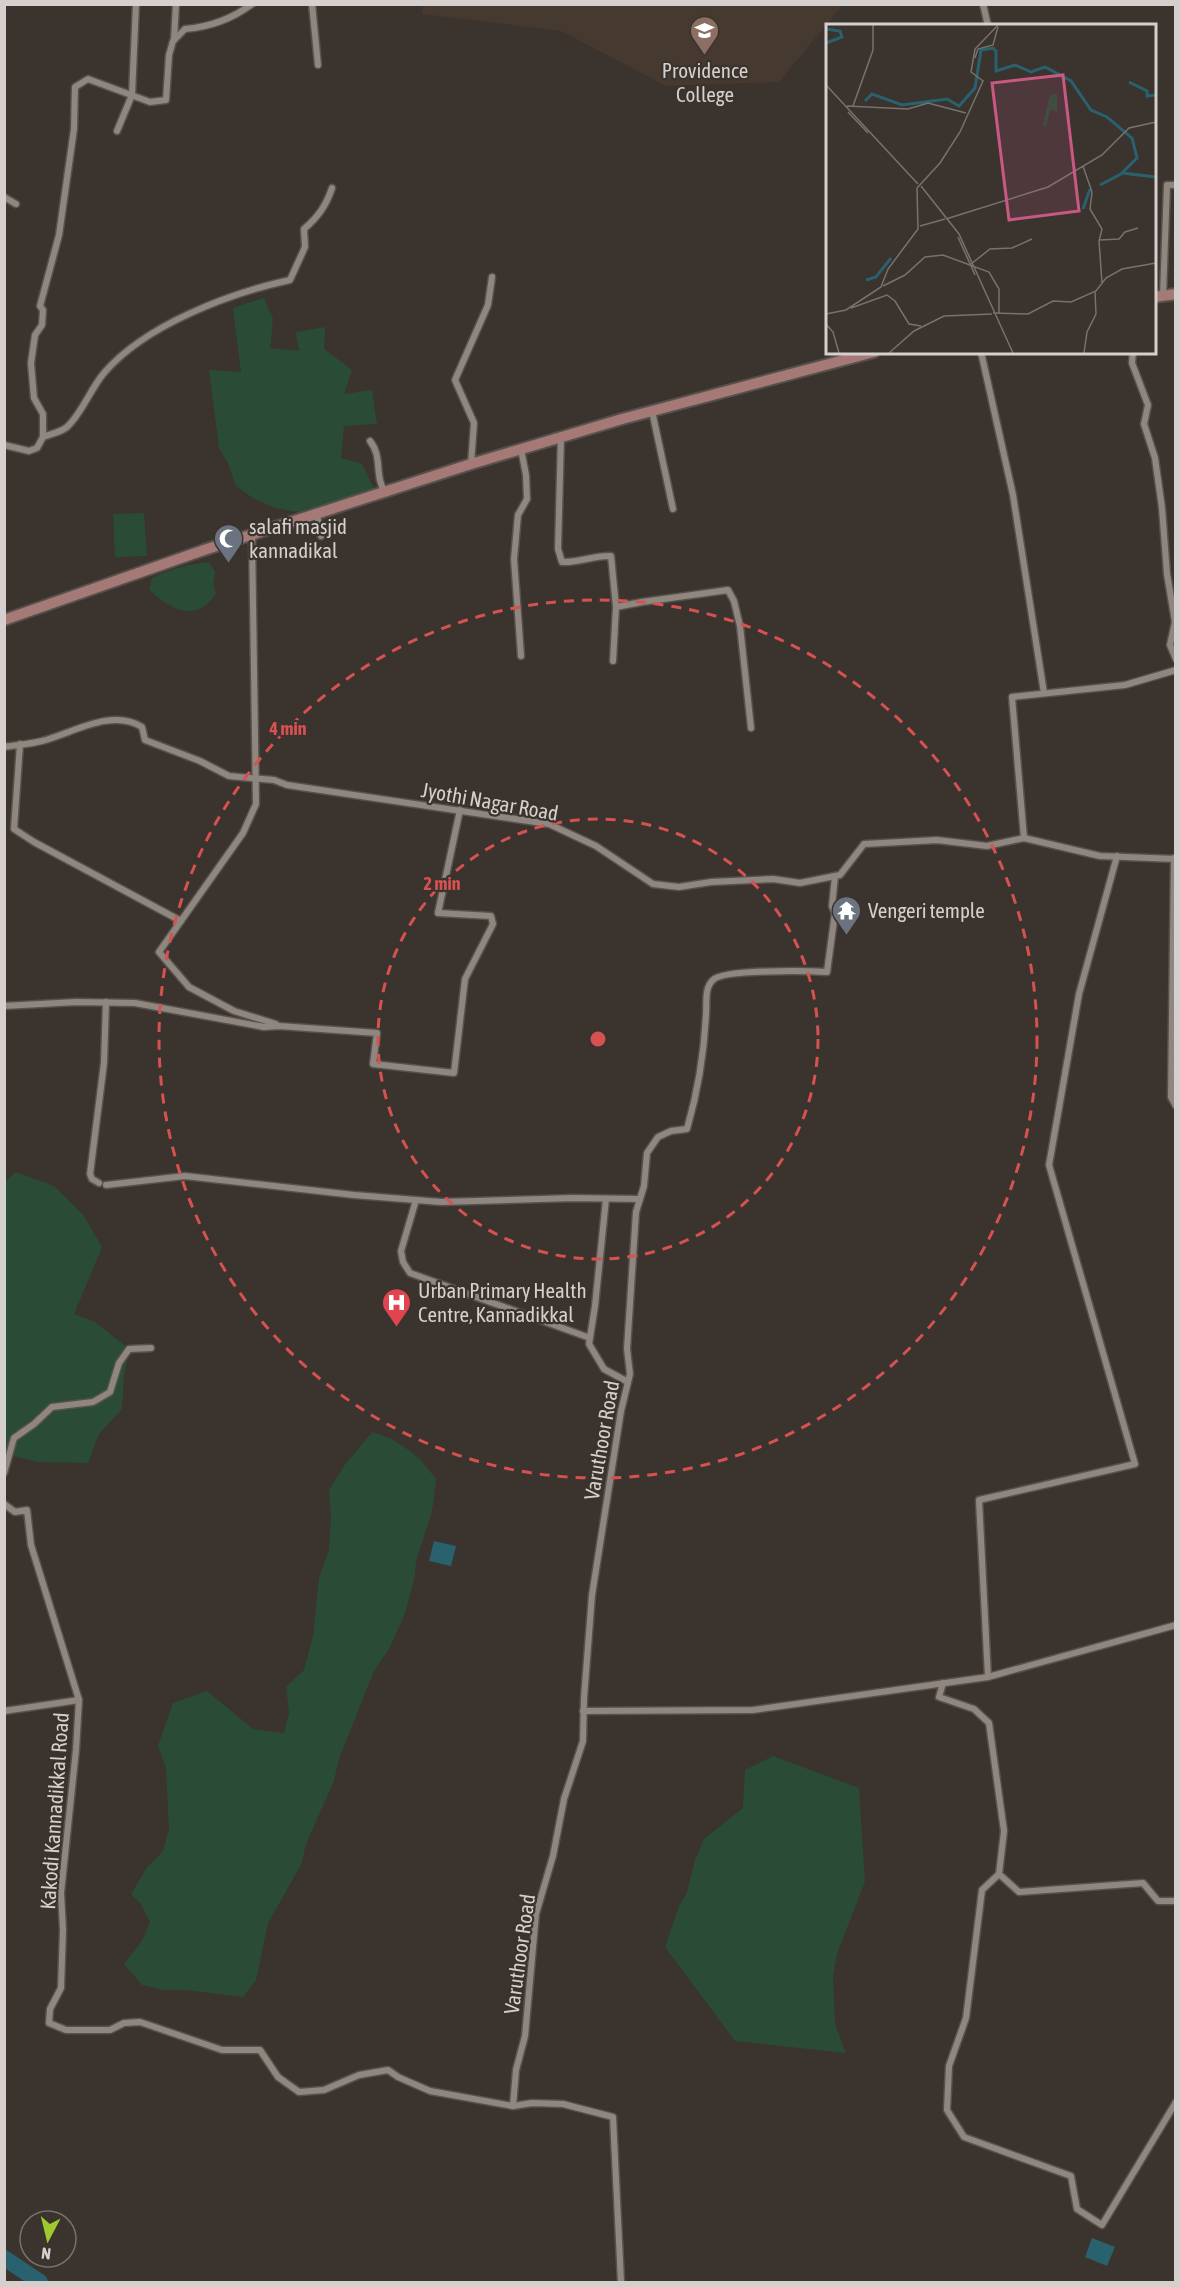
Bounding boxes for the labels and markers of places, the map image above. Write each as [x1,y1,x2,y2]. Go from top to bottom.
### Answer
school or university icon: Providence College [689,15,721,57]
place label: Providence College [662,58,748,106]
place label: salafi masjid kannadikal [249,514,347,562]
mosque icon: salafi masjid kannadikal [212,522,244,564]
temple icon: Vengeri temple [831,894,863,936]
place label: Vengeri temple [868,898,985,922]
centre of rings [588,1029,608,1049]
place label: Urban Primary Health Centre, Kannadikkal [418,1278,587,1326]
hospital icon: Urban Primary Health Centre, Kannadikkal [381,1286,413,1328]

